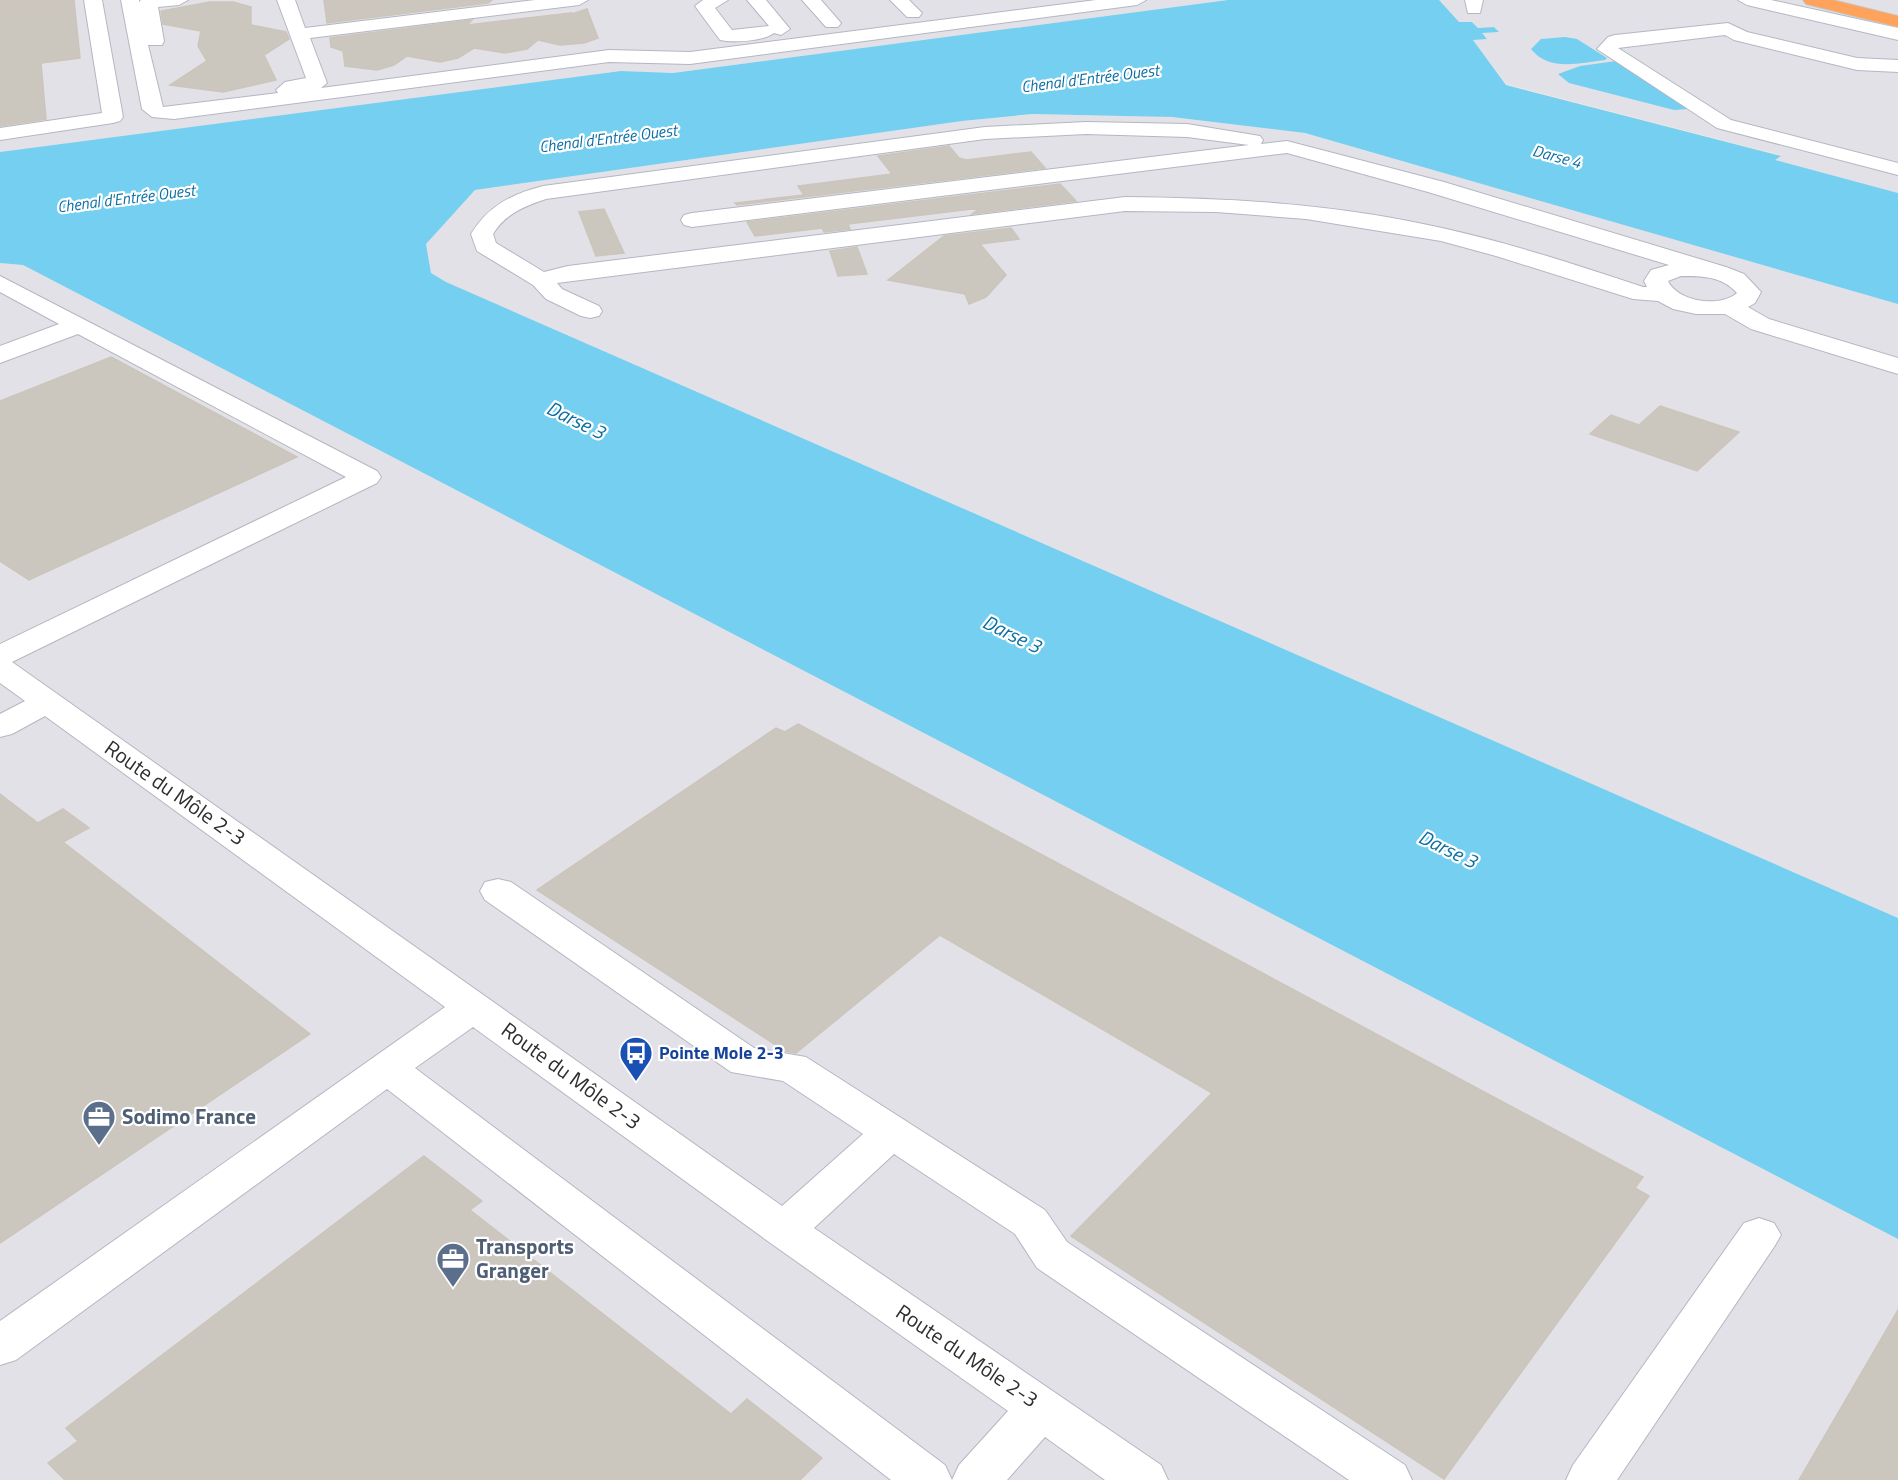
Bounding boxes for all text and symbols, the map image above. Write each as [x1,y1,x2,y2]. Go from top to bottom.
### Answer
water label: Chenal d'Entrée Ouest [1020,57,1162,98]
water label: Chenal d'Entrée Ouest [538,117,680,158]
water label: Darse 4 [1530,138,1584,174]
water label: Chenal d'Entrée Ouest [56,177,198,218]
water label: Darse 3 [542,392,612,447]
water label: Darse 3 [978,606,1048,661]
street label: Route du Môle 2-3 [98,731,253,853]
water label: Darse 3 [1414,821,1484,876]
street label: Route du Môle 2-3 [495,1013,648,1137]
bus stop icon: Pointe Mole 2-3 [618,1035,654,1082]
place label: Pointe Mole 2-3 [659,1039,784,1066]
office icon: Sodimo France [81,1099,117,1146]
place label: Sodimo France [122,1100,256,1132]
place label: Transports Granger [476,1230,574,1286]
office icon: Transports Granger [435,1241,471,1288]
street label: Route du Môle 2-3 [890,1296,1045,1415]

